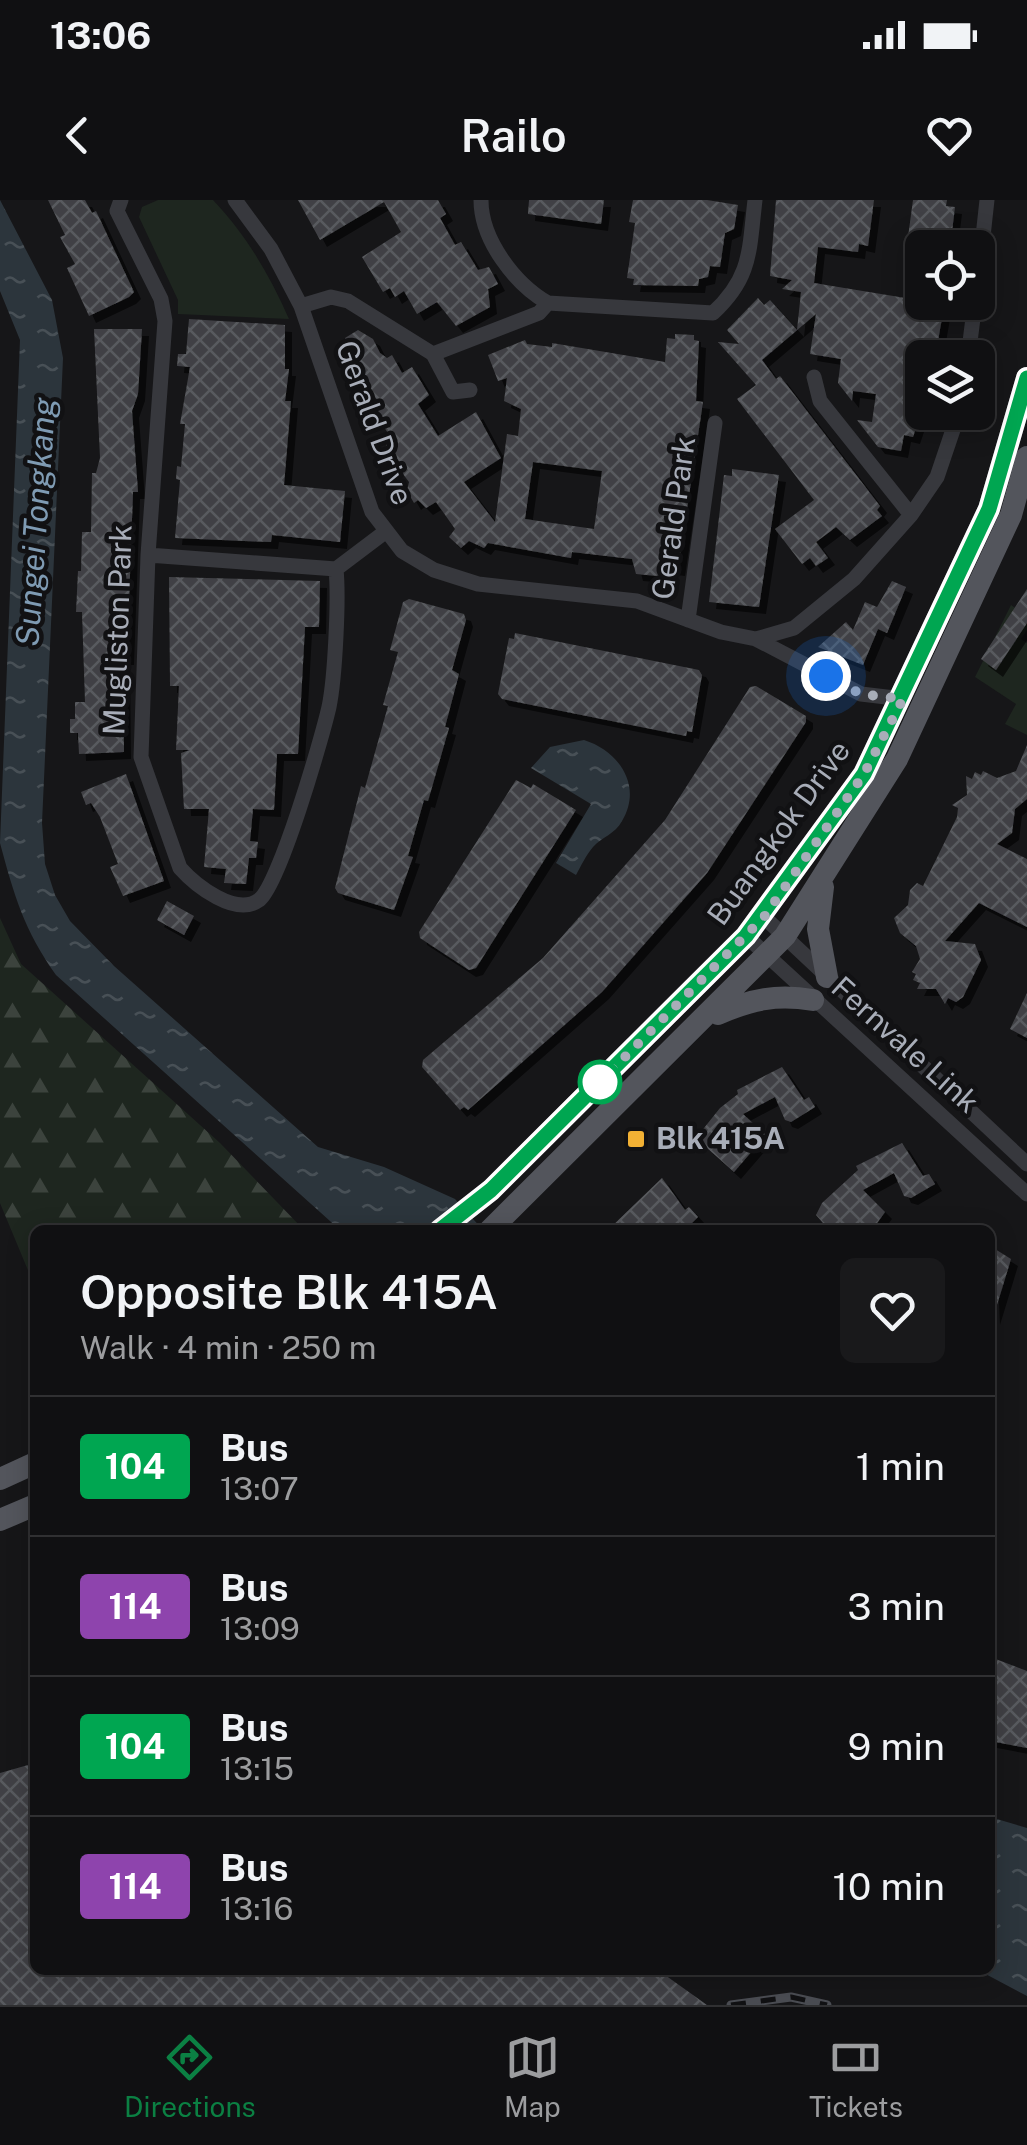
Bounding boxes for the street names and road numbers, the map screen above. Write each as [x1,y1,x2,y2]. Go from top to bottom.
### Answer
street label: Gerald Drive [329,336,421,510]
street label: Gerald Park [644,434,702,602]
street label: Mugliston Park [95,524,139,736]
street label: Buangkok Drive [699,733,857,932]
street label: Fernvale Link [825,969,987,1120]

